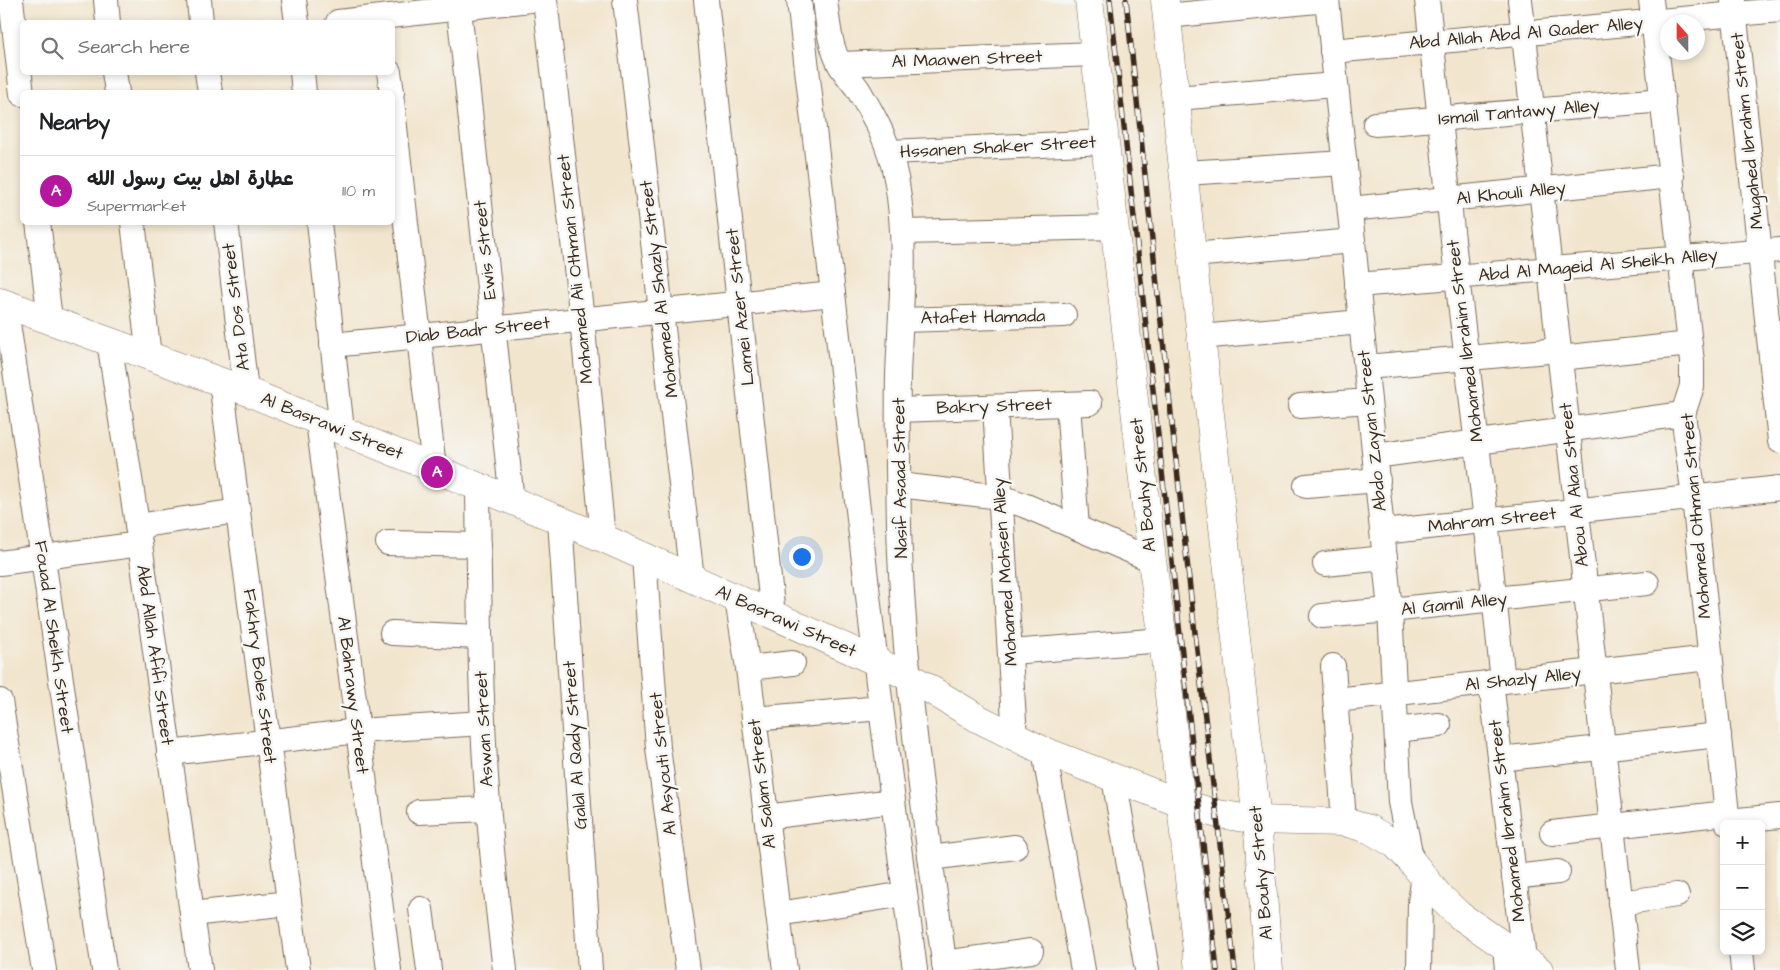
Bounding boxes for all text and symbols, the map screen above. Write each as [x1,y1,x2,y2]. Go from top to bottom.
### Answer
street label: Abd Allah Abd Al Qader Alley [1408,10,1644,57]
north arrow [1660,15,1705,60]
search box [20,20,395,75]
street label: Mugahed Ibrahim Street [1724,30,1771,231]
icon: search [38,34,66,62]
text: Search here [78,34,190,61]
street label: Al Maawen Street [891,44,1044,74]
street label: Ismail Tantawy Alley [1437,92,1601,133]
text: Nearby [40,108,110,137]
street label: Hssanen Shaker Street [899,129,1097,165]
street label: Mohamed Ali Othman Street [550,152,599,385]
text: عطارة اهل بيت رسول الله [87,166,294,193]
street label: Al Khouli Alley [1455,175,1567,212]
street label: Mohamed Al Shazly Street [633,178,686,399]
text: A [51,180,61,202]
text: 110 m [342,180,375,202]
text: Supermarket [87,195,186,217]
street label: Ewis Street [467,198,503,301]
street label: Lamei Azer Street [719,226,761,387]
street label: Mohamed Ibrahim Street [1440,238,1490,444]
street label: Ata Dos Street [216,241,256,372]
street label: Abd Al Mageid Al Sheikh Alley [1477,242,1719,289]
street label: Atafet Hamada [921,303,1045,331]
street label: Diab Badr Street [405,310,552,350]
street label: Abdo Zayan Street [1351,348,1394,513]
street label: Al Basrawi Street [257,386,408,466]
street label: Bakry Street [936,391,1053,422]
street label: Nasif Asaad Street [886,397,914,559]
street label: Abou Al Alaa Street [1553,401,1595,568]
street label: Mohamed Othman Street [1674,411,1717,620]
street label: Al Bouhy Street [1123,416,1163,554]
pin: A [421,453,453,491]
street label: Mohamed Mohsen Alley [986,477,1025,667]
street label: Mahram Street [1427,501,1558,539]
street label: Fouad Al Sheikh Street [28,539,80,736]
your location [789,544,815,570]
street label: Abd Allah Afifi Street [130,563,180,747]
street label: Al Basrawi Street [712,579,861,664]
street label: Al Gamil Alley [1400,586,1509,623]
street label: Fakhry Boles Street [236,587,283,766]
street label: Al Bahrawy Street [330,615,375,776]
street label: Galal Al Qady Street [557,659,594,830]
street label: Al Shazly Alley [1464,660,1583,699]
street label: Aswan Street [468,670,500,788]
street label: Al Asyouti Street [643,690,684,837]
street label: Al Salam Street [742,717,782,851]
street label: Mohamed Ibrahim Street [1482,718,1532,924]
street label: Al Bouhy Street [1243,804,1280,941]
map controls [1720,820,1765,955]
button: + [1720,820,1765,865]
button: − [1720,865,1765,910]
button: layers [1720,910,1765,955]

